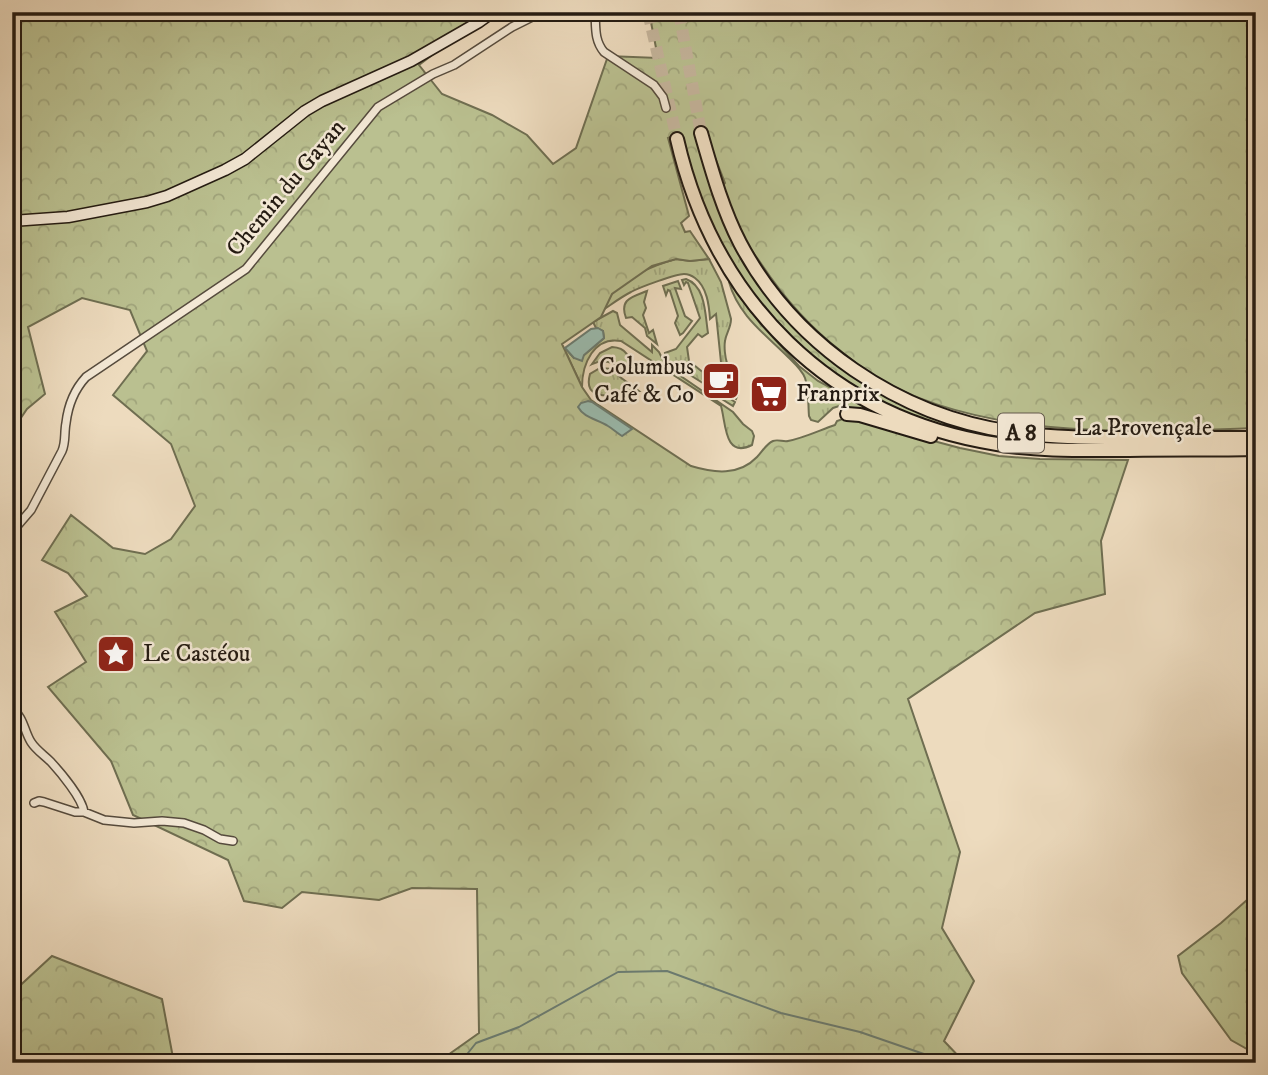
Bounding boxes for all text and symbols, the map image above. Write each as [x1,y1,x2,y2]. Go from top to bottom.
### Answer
street label: Chemin du Gayan [220,113,352,263]
place label: Columbus Café & Co [594,352,694,410]
cafe icon: Columbus Café & Co [700,360,742,402]
supermarket icon: Franprix [748,373,790,415]
place label: Franprix [796,379,880,409]
street label: La Provençale [1074,413,1212,443]
road number: A 8 [998,414,1044,452]
place icon: Le Castéou [95,633,137,675]
place label: Le Castéou [143,639,250,669]

